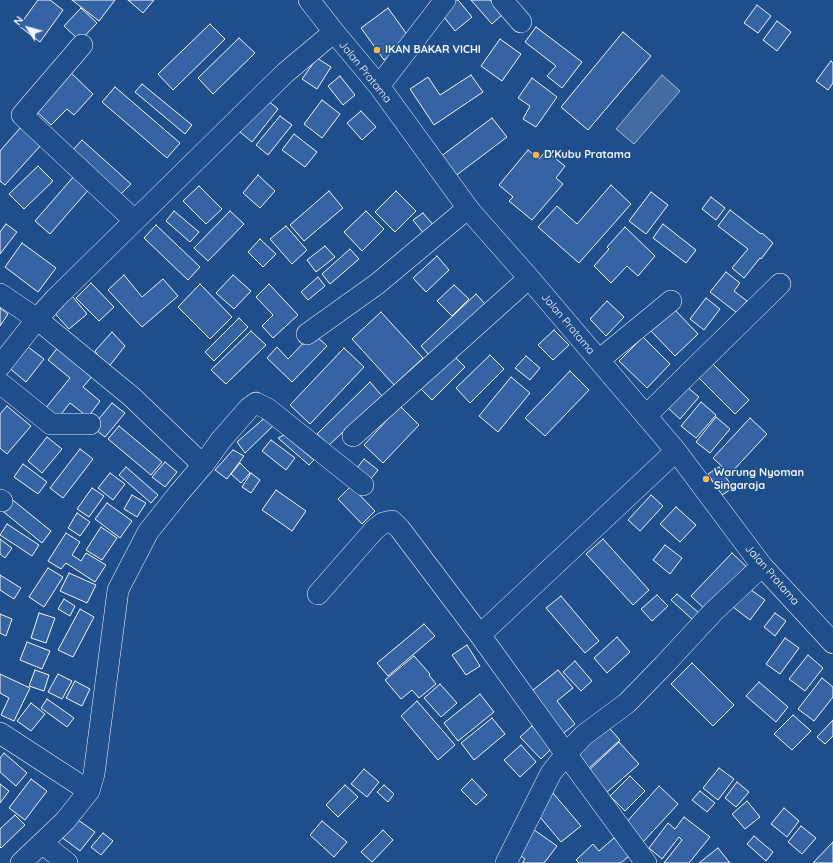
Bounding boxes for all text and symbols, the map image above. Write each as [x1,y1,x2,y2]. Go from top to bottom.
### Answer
north arrow [8,8,48,48]
text: N [10,13,26,28]
street label: Jalan Pratama [336,38,394,106]
place label: IKAN BAKAR VICHI [385,43,481,57]
marker: IKAN BAKAR VICHI [372,45,382,55]
place label: D'Kubu Pratama [544,148,631,162]
marker: D'Kubu Pratama [531,150,541,160]
street label: Jalan Pratama [539,291,597,357]
place label: Warung Nyoman Singaraja [714,466,804,492]
marker: Warung Nyoman Singaraja [701,474,711,484]
street label: Jalan Pratama [742,542,802,608]

